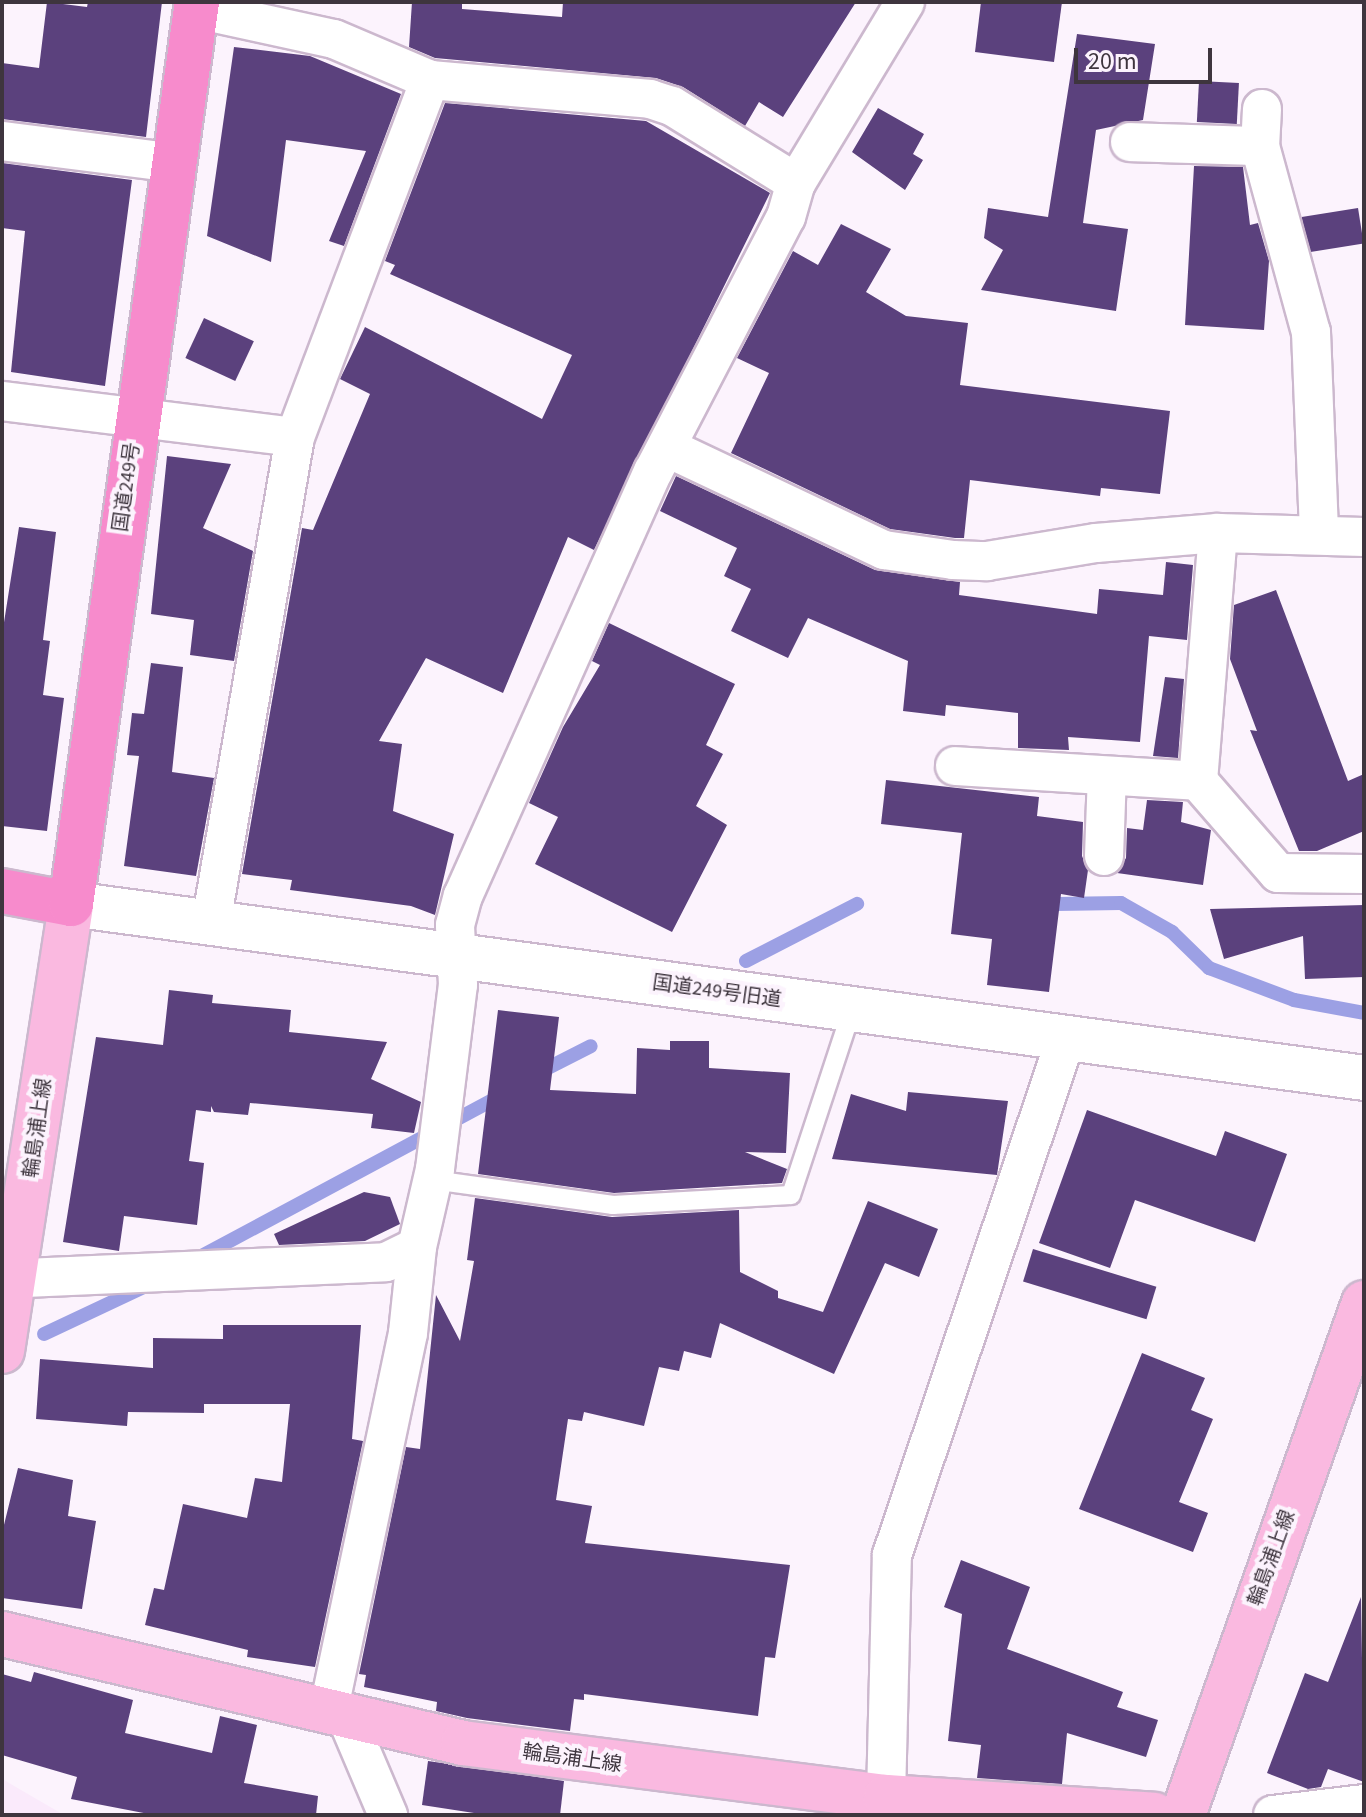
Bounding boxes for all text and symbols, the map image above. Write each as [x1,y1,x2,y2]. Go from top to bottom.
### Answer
scale bar [1078,32,1216,82]
text: 20 m [1088,44,1137,79]
street label: 国道249号 [109,441,145,533]
street label: 国道249号旧道 [651,971,783,1013]
street label: 輪島浦上線 [19,1077,57,1179]
street label: 輪島浦上線 [1244,1507,1300,1609]
street label: 輪島浦上線 [521,1740,623,1778]

